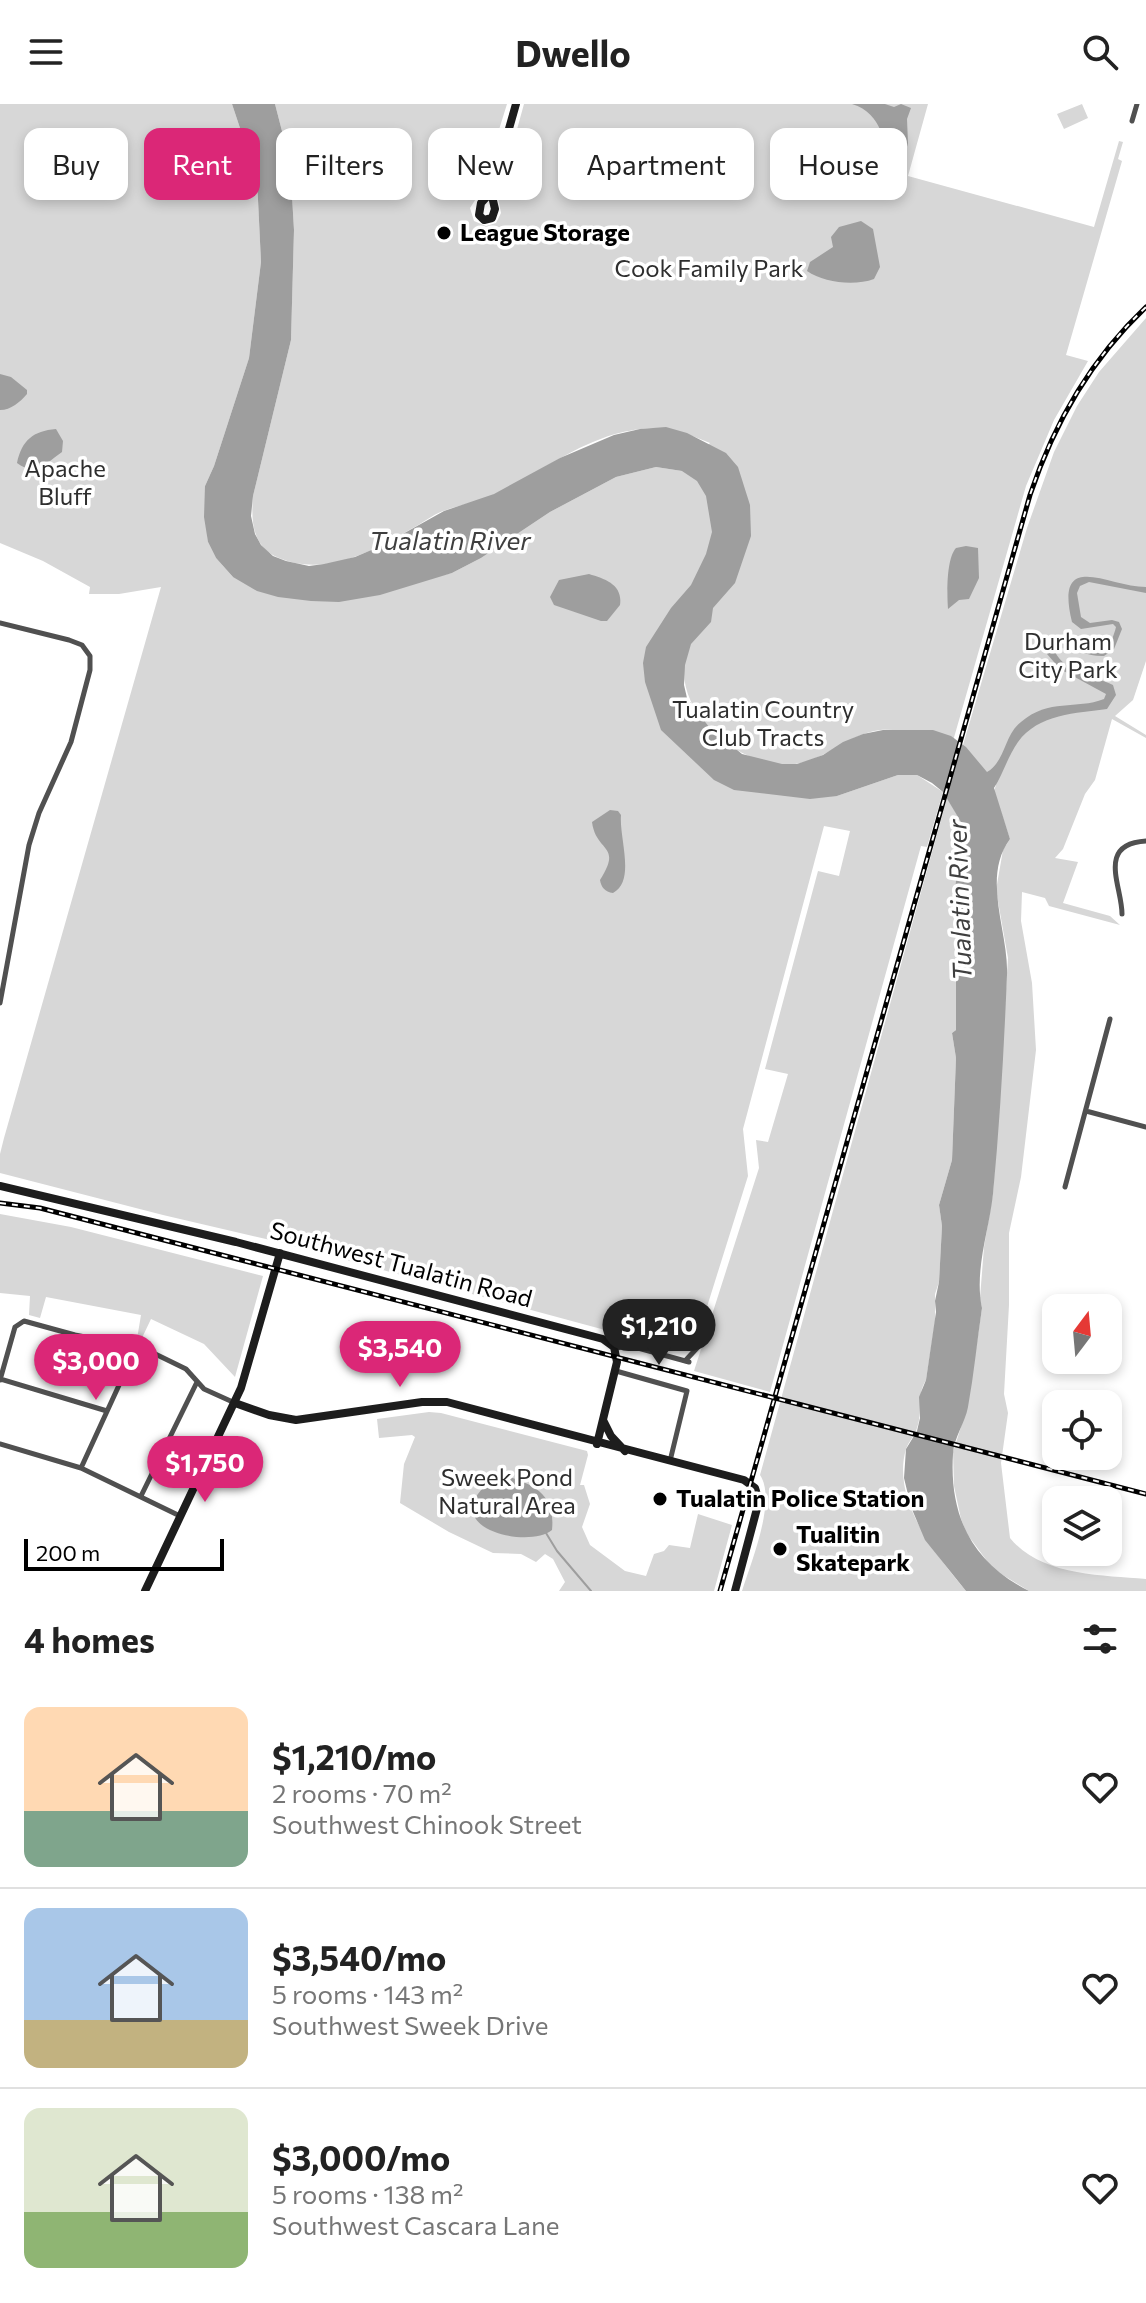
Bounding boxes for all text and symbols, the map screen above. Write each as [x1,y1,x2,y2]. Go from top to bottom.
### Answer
icon: menu [24,30,68,74]
text: Dwello [515,30,631,74]
icon: search [1078,30,1122,74]
chip: Buy [24,128,128,200]
chip: Rent [144,128,260,200]
chip: Filters [276,128,412,200]
chip: New [428,128,542,200]
chip: Apartment [558,128,754,200]
chip: House [770,128,907,200]
place label: League Storage [460,217,630,246]
marker: League Storage [435,224,453,242]
park label: Cook Family Park [615,253,804,282]
park label: Apache Bluff [24,453,106,510]
water label: Tualatin River [369,524,532,555]
park label: Durham City Park [1018,626,1118,683]
park label: Tualatin Country Club Tracts [672,694,854,751]
water label: Tualatin River [940,817,977,981]
street label: Southwest Tualatin Road [267,1215,536,1313]
north arrow [1042,1294,1122,1374]
map controls [1042,1294,1122,1566]
pin: $1,210 [594,1299,724,1367]
text: $1,210 [620,1309,698,1340]
pin: $3,540 [335,1321,465,1389]
text: $3,540 [358,1331,442,1362]
pin: $3,000 [31,1334,161,1402]
text: $3,000 [52,1344,140,1375]
button: locate [1042,1390,1122,1470]
pin: $1,750 [140,1436,270,1504]
text: $1,750 [165,1446,245,1477]
park label: Sweek Pond Natural Area [438,1462,576,1519]
place label: Tualatin Police Station [676,1483,924,1512]
button: layers [1042,1486,1122,1566]
marker: Tualatin Police Station [651,1490,669,1508]
place label: Tualitin Skatepark [796,1519,910,1576]
scale bar [24,1535,224,1571]
text: 200 m [36,1539,100,1566]
marker: Tualitin Skatepark [771,1540,789,1558]
icon: filters [1078,1617,1122,1661]
text: 4 homes [24,1618,155,1660]
text: $1,210/mo [272,1735,436,1777]
icon: home [88,1739,184,1835]
icon: heart [1078,1765,1122,1809]
text: 2 rooms · 70 m² [272,1777,452,1808]
text: Southwest Chinook Street [272,1808,582,1839]
text: $3,540/mo [272,1936,446,1978]
icon: home [88,1940,184,2036]
icon: heart [1078,1966,1122,2010]
text: 5 rooms · 143 m² [272,1978,463,2009]
text: Southwest Sweek Drive [272,2009,548,2040]
text: $3,000/mo [272,2136,450,2178]
icon: home [88,2140,184,2236]
icon: heart [1078,2166,1122,2210]
text: 5 rooms · 138 m² [272,2178,463,2209]
text: Southwest Cascara Lane [272,2209,560,2240]

